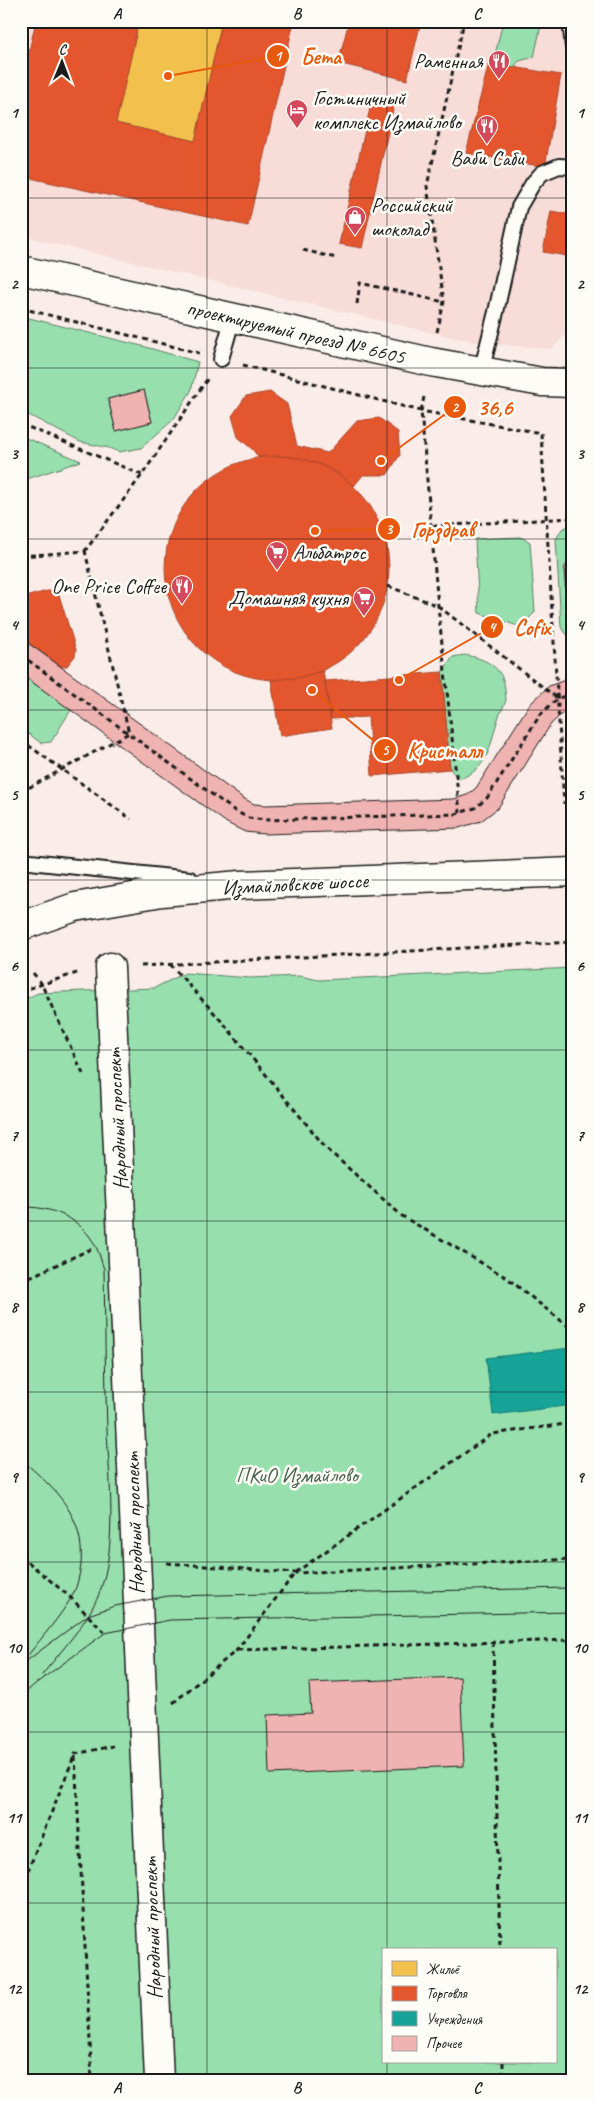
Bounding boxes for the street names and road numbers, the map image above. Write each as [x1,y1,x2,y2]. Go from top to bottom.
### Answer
street label: проектируемый проезд № 6605 [184,294,409,370]
street label: Измайловское шоссе [221,867,370,902]
street label: Народный проспект [100,1046,134,1191]
street label: Народный проспект [118,1450,149,1595]
street label: Народный проспект [136,1855,167,2000]

